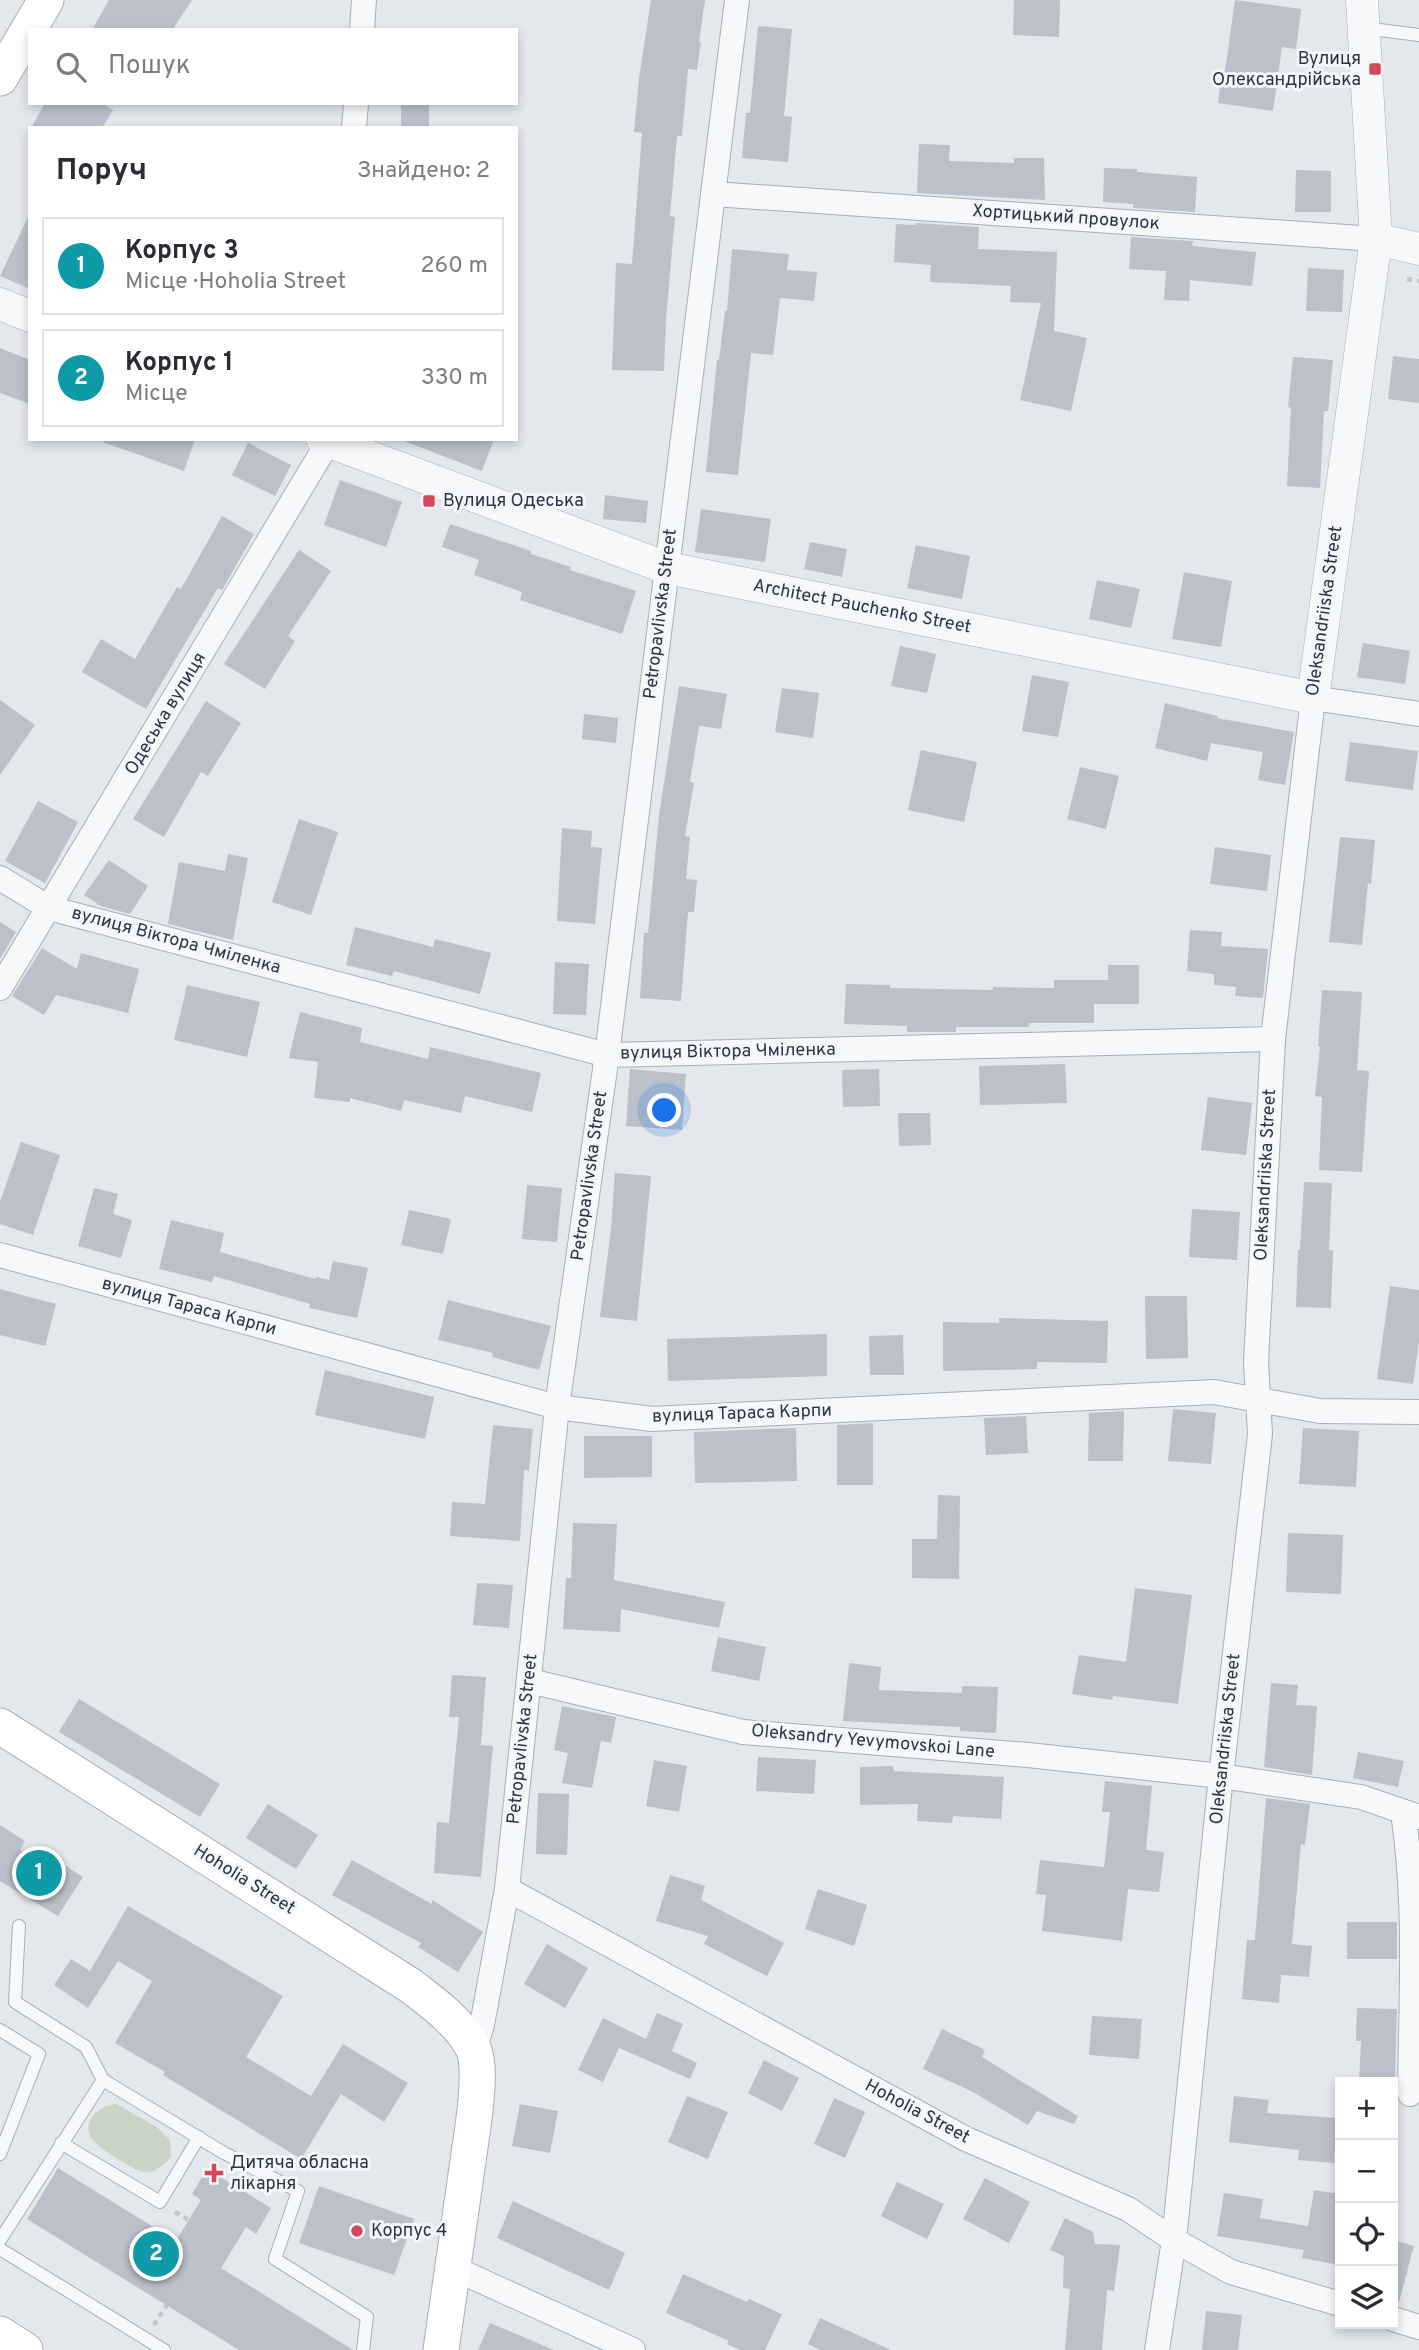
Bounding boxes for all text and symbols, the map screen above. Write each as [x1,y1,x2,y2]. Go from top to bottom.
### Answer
search box [28,28,518,105]
icon: search [52,48,90,86]
place label: Вулиця Олександрійська [1212,48,1361,92]
text: Пошук [108,50,191,83]
marker: Вулиця Олександрійська [1367,61,1383,77]
text: Поруч [56,153,147,190]
text: Знайдено: 2 [357,157,490,186]
street label: Хортицький провулок [971,200,1161,236]
text: Корпус 3 [125,235,239,268]
text: 1 [76,252,86,281]
text: 260 m [421,252,488,281]
text: Місце · Hoholia Street [125,268,346,297]
text: Корпус 1 [125,347,234,380]
text: 2 [74,364,88,393]
text: 330 m [421,364,488,393]
text: Місце [125,380,188,409]
place label: Вулиця Одеська [443,490,584,513]
marker: Вулиця Одеська [421,493,437,509]
street label: Oleksandriiska Street [1302,524,1348,698]
street label: Petropavlivska Street [639,527,683,701]
street label: Architect Pauchenko Street [751,575,973,639]
street label: Одеська вулиця [120,648,212,780]
street label: вулиця Віктора Чміленка [69,902,283,980]
street label: вулиця Віктора Чміленка [620,1039,836,1065]
street label: Oleksandriiska Street [1250,1088,1282,1262]
street label: Petropavlivska Street [567,1089,613,1263]
your location [647,1093,681,1127]
street label: вулиця Тараса Карпи [99,1273,279,1341]
street label: вулиця Тараса Карпи [652,1399,832,1429]
street label: Oleksandriiska Street [1206,1652,1246,1826]
street label: Petropavlivska Street [503,1653,543,1825]
street label: Oleksandry Yevymovskoi Lane [750,1720,996,1764]
street label: Hoholia Street [189,1840,299,1920]
pin: 1 [16,1847,62,1899]
street label: Hoholia Street [861,2075,973,2149]
map controls [1335,2077,1398,2329]
button: + [1335,2077,1398,2140]
button: − [1335,2140,1398,2203]
place label: Дитяча обласна лікарня [230,2152,369,2196]
marker: Дитяча обласна лікарня [204,2163,224,2183]
button: locate [1335,2203,1398,2266]
place label: Корпус 4 [371,2220,447,2243]
marker: Корпус 4 [349,2223,365,2239]
pin: 2 [133,2228,179,2280]
button: layers [1335,2266,1398,2329]

